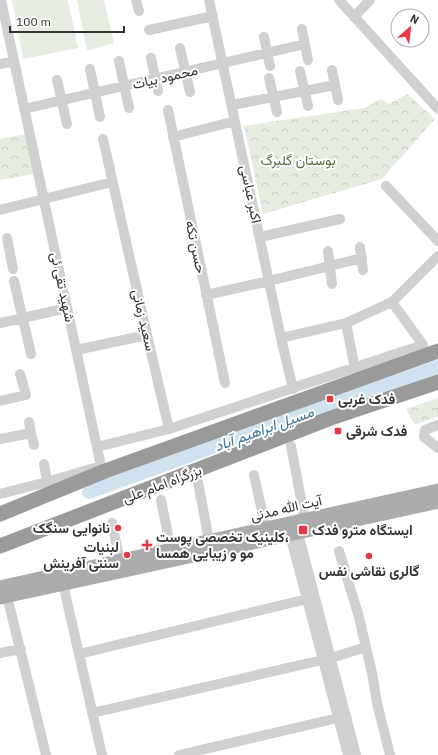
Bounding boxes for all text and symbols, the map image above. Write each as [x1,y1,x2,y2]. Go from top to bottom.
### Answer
scale bar [10,8,124,34]
north arrow [390,8,430,48]
text: N [408,11,422,27]
text: 100 m [16,14,51,29]
street label: محمود بیات [131,61,199,93]
park label: بوستان گلبرگ [260,151,336,169]
street label: اکبر عباسی [236,163,266,225]
street label: حسن تکه [182,219,210,275]
street label: شهید تقی ئی [47,250,79,324]
street label: سعید زمانی [128,287,160,353]
place label: فدک غربی [338,390,395,408]
marker: فدک غربی [325,394,335,404]
water label: مسیل ابراهیم آباد [212,401,317,456]
place label: فدک شرقی [346,422,407,440]
marker: فدک شرقی [333,426,343,436]
street label: بزرگراه امام علی [120,461,204,507]
street label: آیت الله مدنی [248,491,325,525]
place label: نانوایی سنگک [33,519,110,537]
place label: ایستگاه مترو فدک [312,521,413,539]
marker: نانوایی سنگک [113,523,123,533]
marker: ایستگاه مترو فدک [297,524,309,536]
place label: کلینیک تخصصی پوست، مو و زیبایی همسا [156,528,289,562]
place label: لبنیات سنتی آفرینش [43,538,119,572]
marker: کلینیک تخصصی پوست، مو و زیبایی همسا [141,539,153,551]
marker: لبنیات سنتی آفرینش [122,550,132,560]
marker: گالری نقاشی نفس [364,551,374,561]
place label: گالری نقاشی نفس [319,562,419,580]

